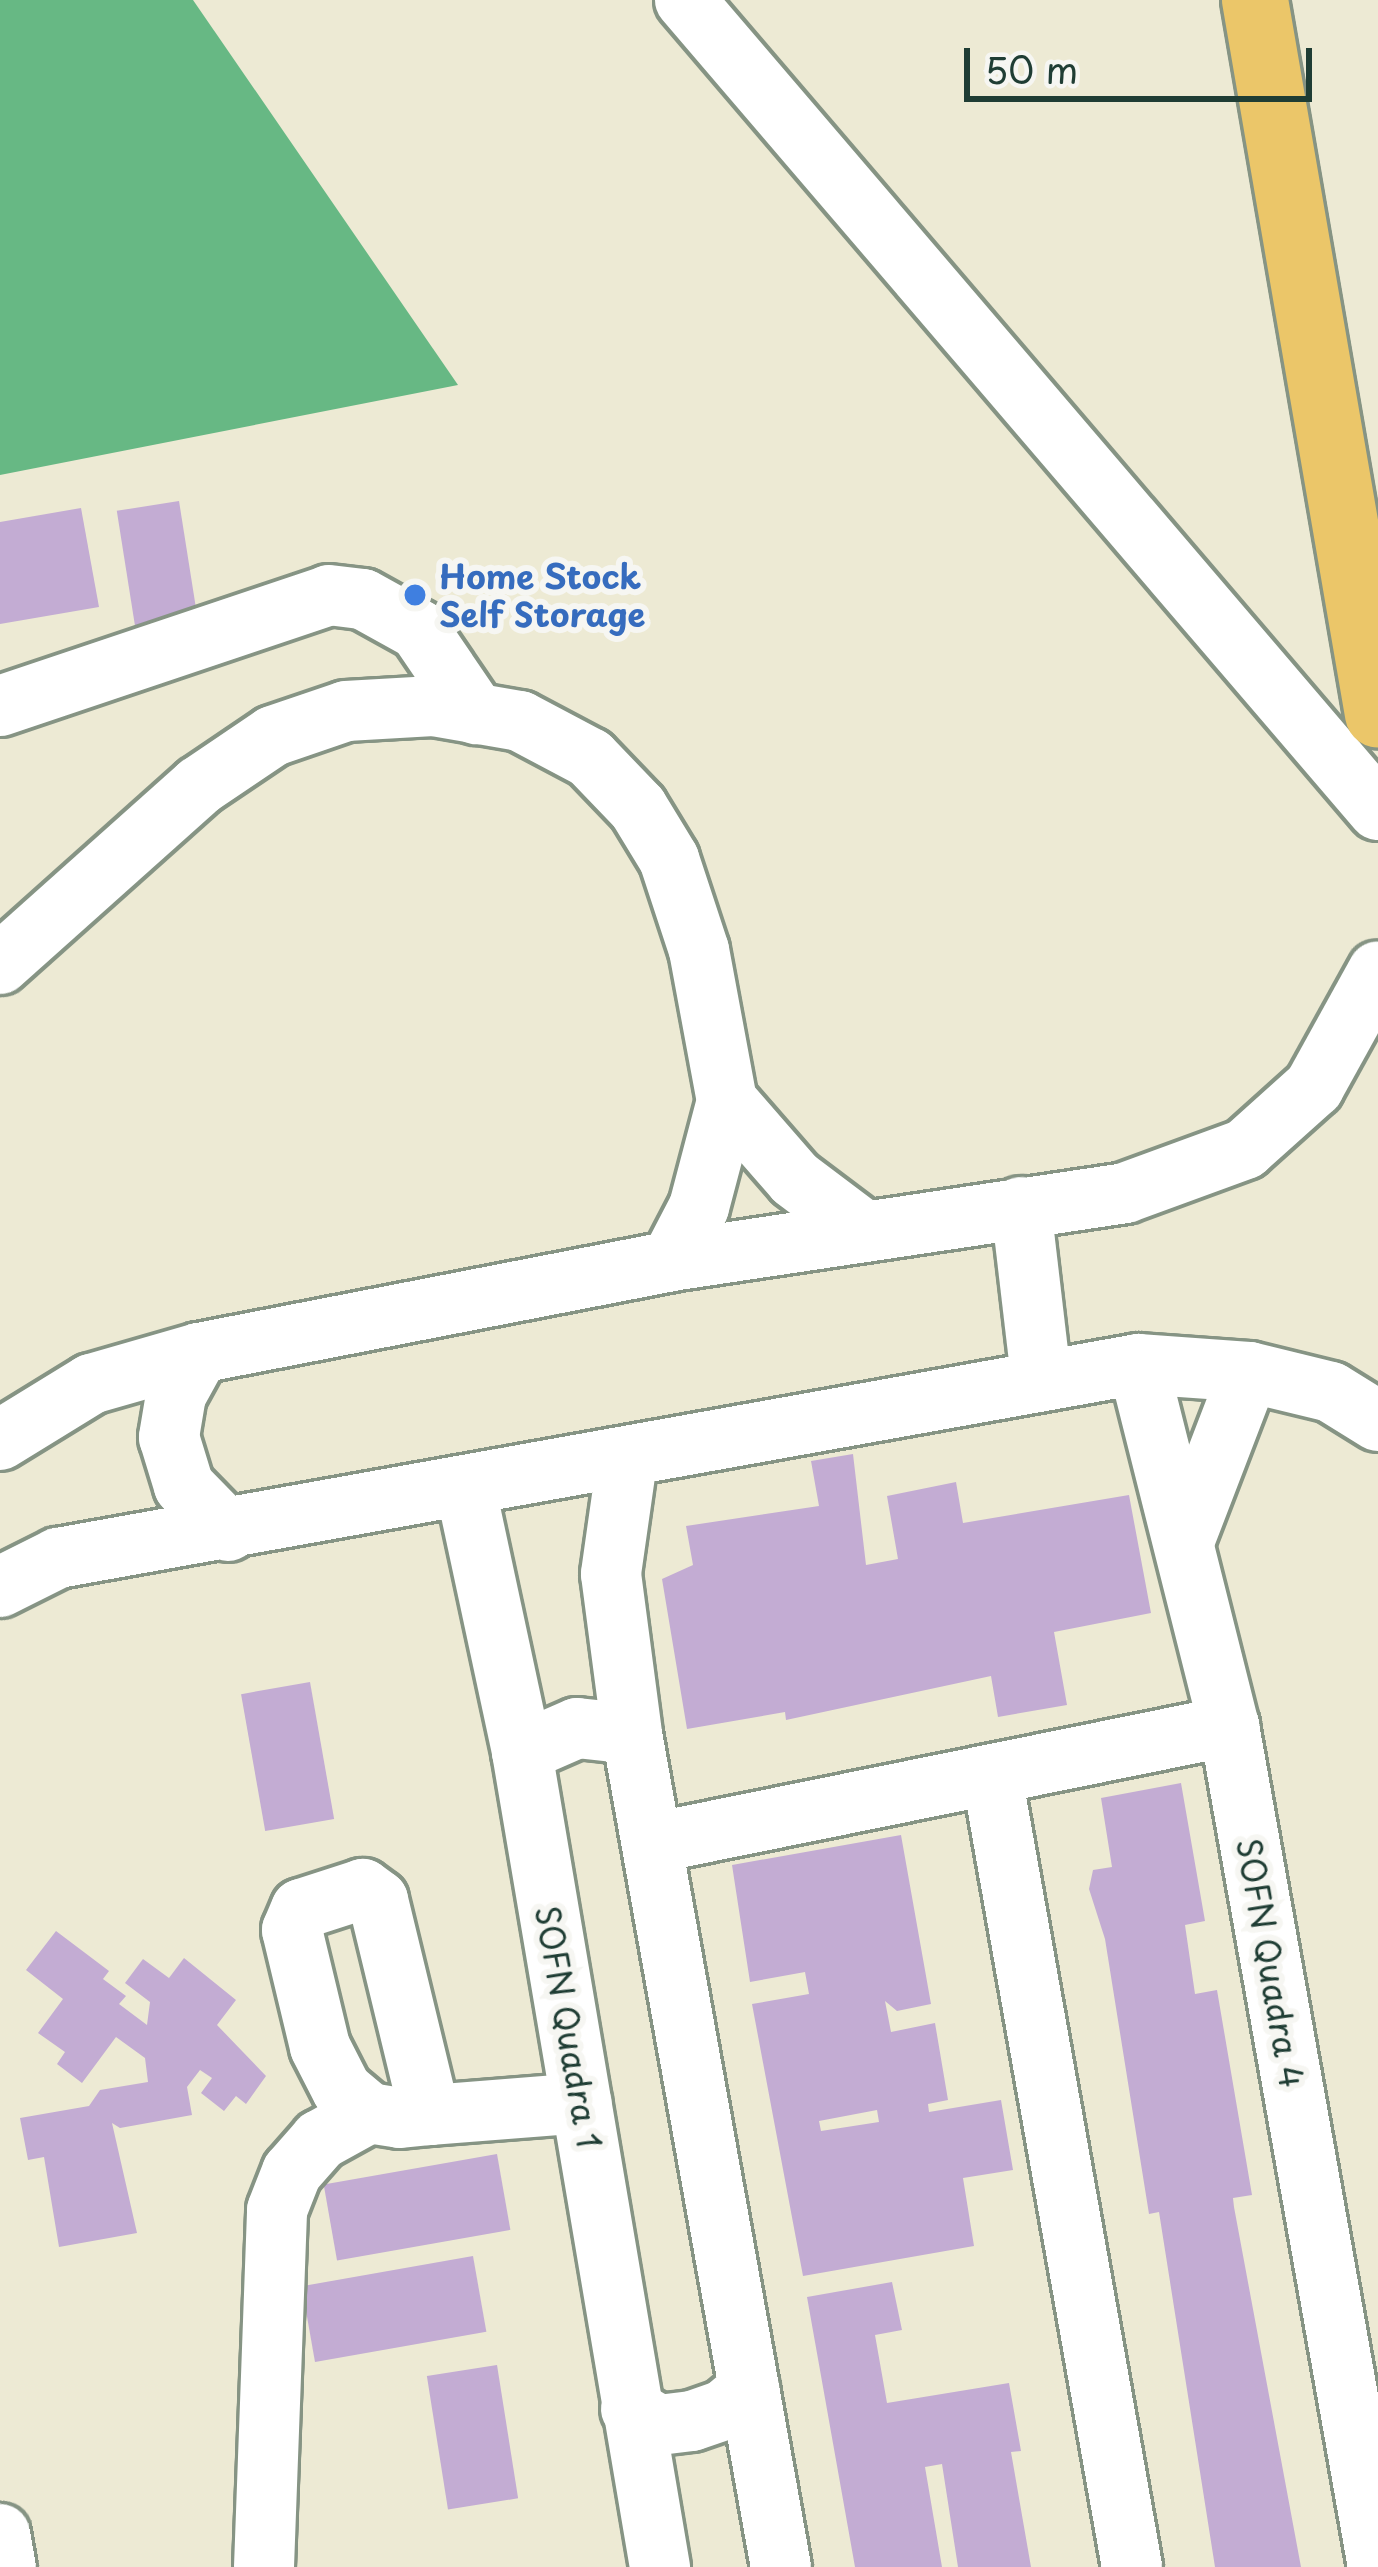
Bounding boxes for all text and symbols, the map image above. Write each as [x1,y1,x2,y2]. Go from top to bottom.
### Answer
scale bar [970,24,1318,98]
text: 50 m [985,42,1078,96]
place label: Home Stock Self Storage [439,556,646,634]
marker: Home Stock Self Storage [402,582,428,608]
street label: SOFN Quadra 4 [1229,1833,1313,2093]
street label: SOFN Quadra 1 [528,1901,610,2153]

